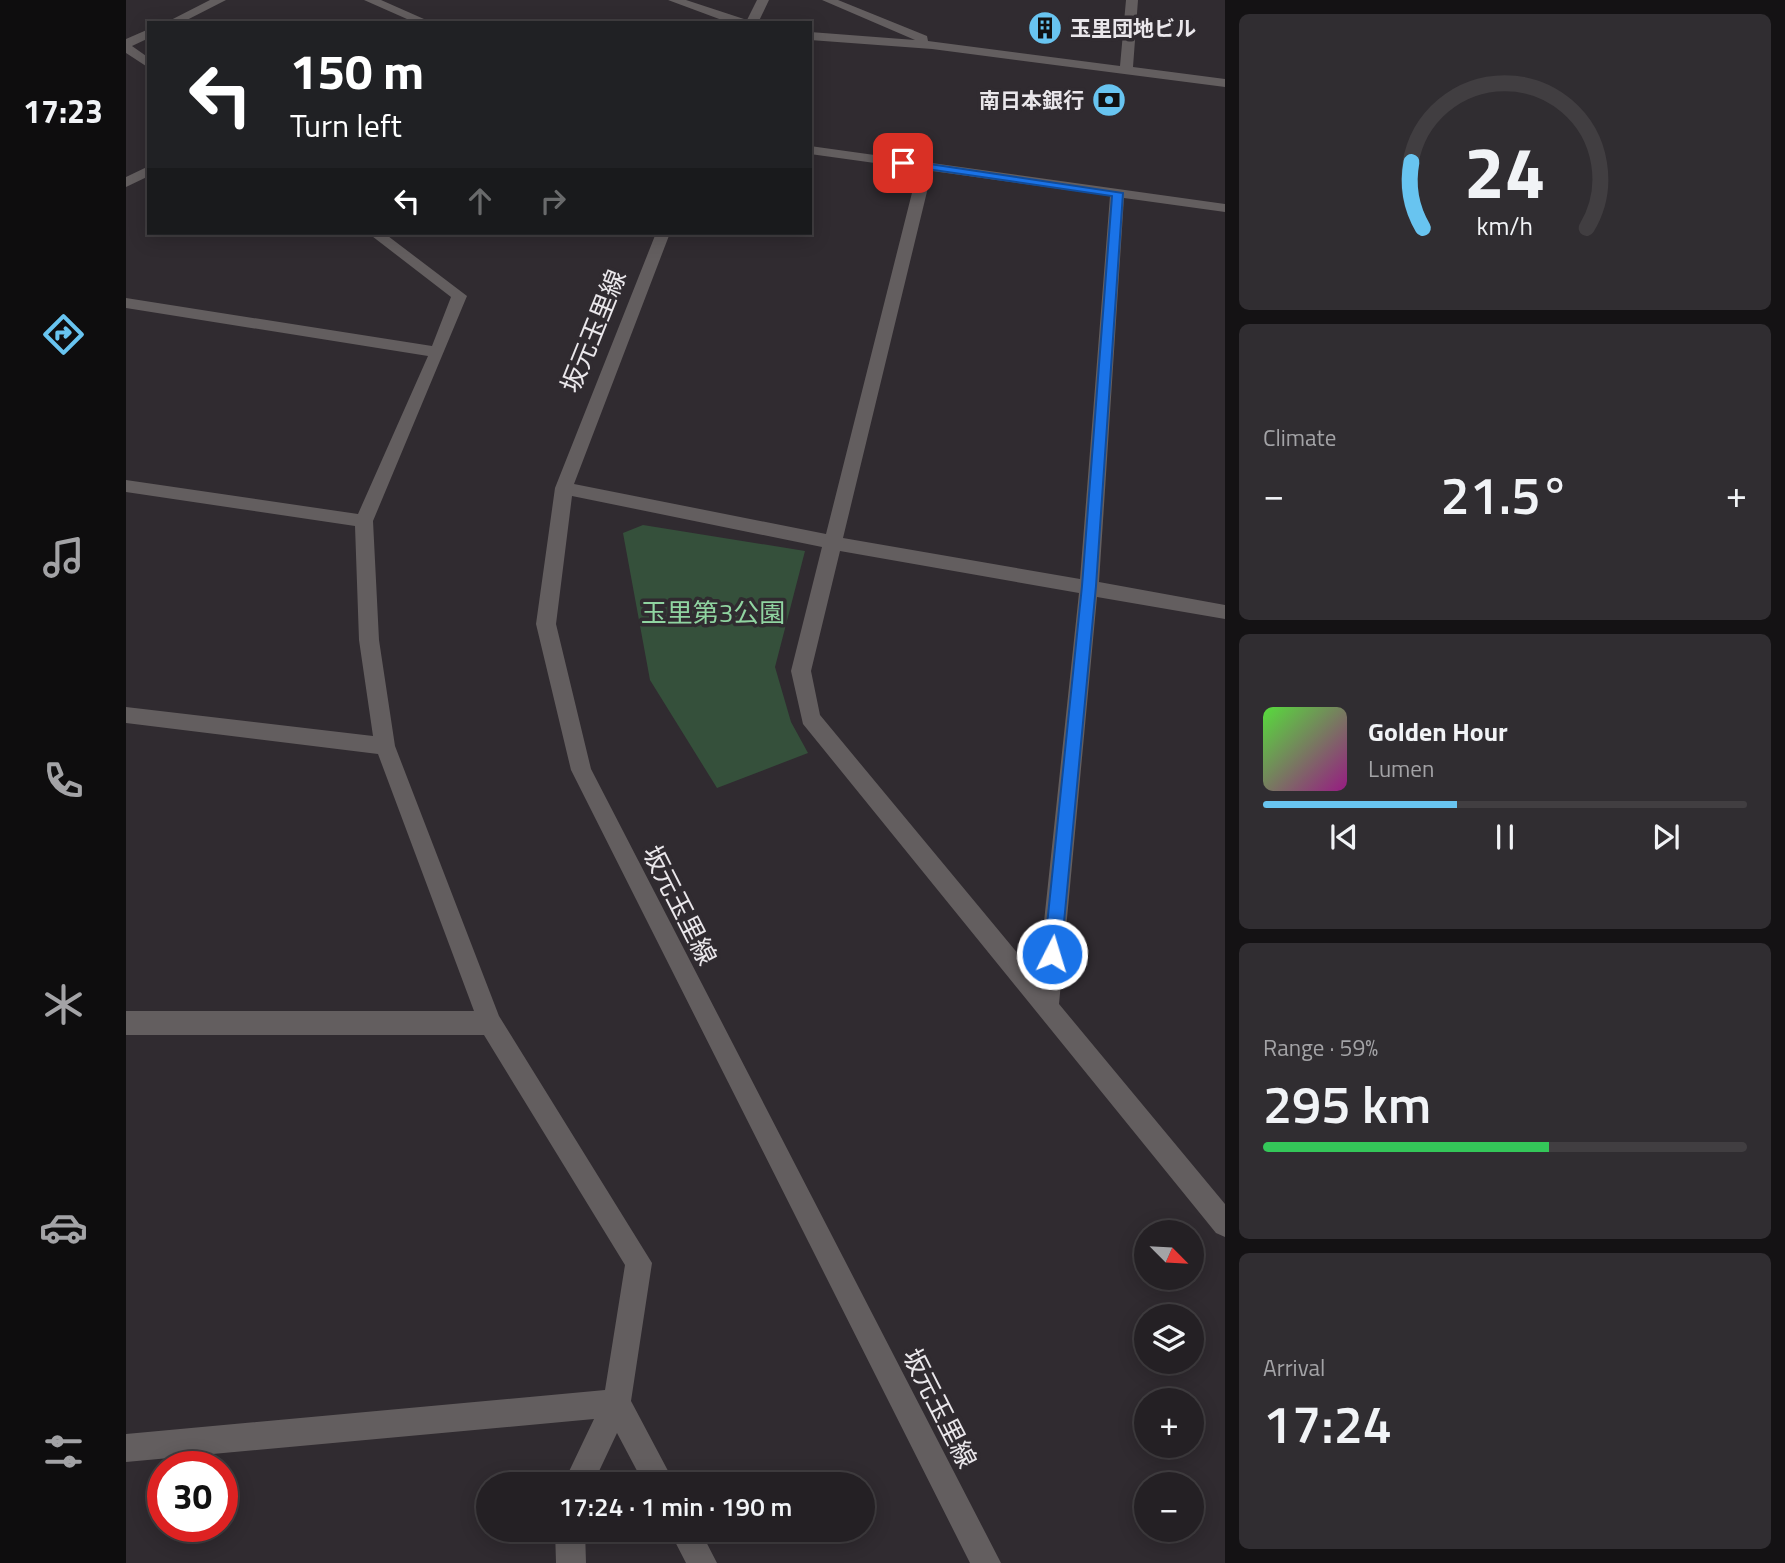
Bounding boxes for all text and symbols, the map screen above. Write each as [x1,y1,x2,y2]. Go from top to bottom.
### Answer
building icon: 玉里団地ビル [1026,9,1064,47]
place label: 玉里団地ビル [1070,12,1196,44]
text: 150 m [290,33,424,108]
icon: left [175,49,266,140]
bank icon: 南日本銀行 [1090,81,1128,119]
place label: 南日本銀行 [979,84,1084,116]
text: 17:23 [23,87,103,135]
text: Turn left [290,101,402,149]
text: 24 [1464,116,1546,226]
pin [873,133,933,193]
icon: arrive [884,144,922,182]
icon: left [388,182,426,220]
icon: ahead [461,182,499,220]
icon: right [534,182,572,220]
text: km/h [1477,207,1533,245]
street label: 坂元玉里線 [551,263,635,399]
icon: directions [39,310,88,359]
text: Climate [1263,420,1336,455]
text: 21.5° [1441,455,1569,534]
text: − [1263,465,1284,523]
text: + [1726,465,1747,523]
icon: music [39,533,88,582]
park label: 玉里第3公園 [641,593,785,632]
text: Golden Hour [1368,712,1508,751]
text: Lumen [1368,751,1434,786]
icon: phone [39,756,88,805]
icon: previous [1325,818,1363,856]
icon: pause [1486,818,1524,856]
icon: next [1647,818,1685,856]
street label: 坂元玉里線 [633,838,727,972]
position arrow [1015,917,1089,991]
icon: climate [39,980,88,1029]
text: Range · 59% [1263,1030,1378,1065]
text: 295 km [1263,1064,1431,1143]
icon: car [39,1203,88,1252]
north arrow [1134,1220,1204,1290]
map controls [1134,1220,1204,1542]
button: layers [1134,1304,1204,1374]
street label: 坂元玉里線 [893,1341,987,1475]
text: Arrival [1263,1350,1325,1385]
text: 17:24 [1263,1384,1392,1463]
button: + [1134,1388,1204,1458]
icon: filters [39,1427,88,1476]
speed limit sign: 30 [147,1451,238,1542]
button: − [1134,1472,1204,1542]
text: 17:24 · 1 min · 190 m [559,1487,792,1526]

